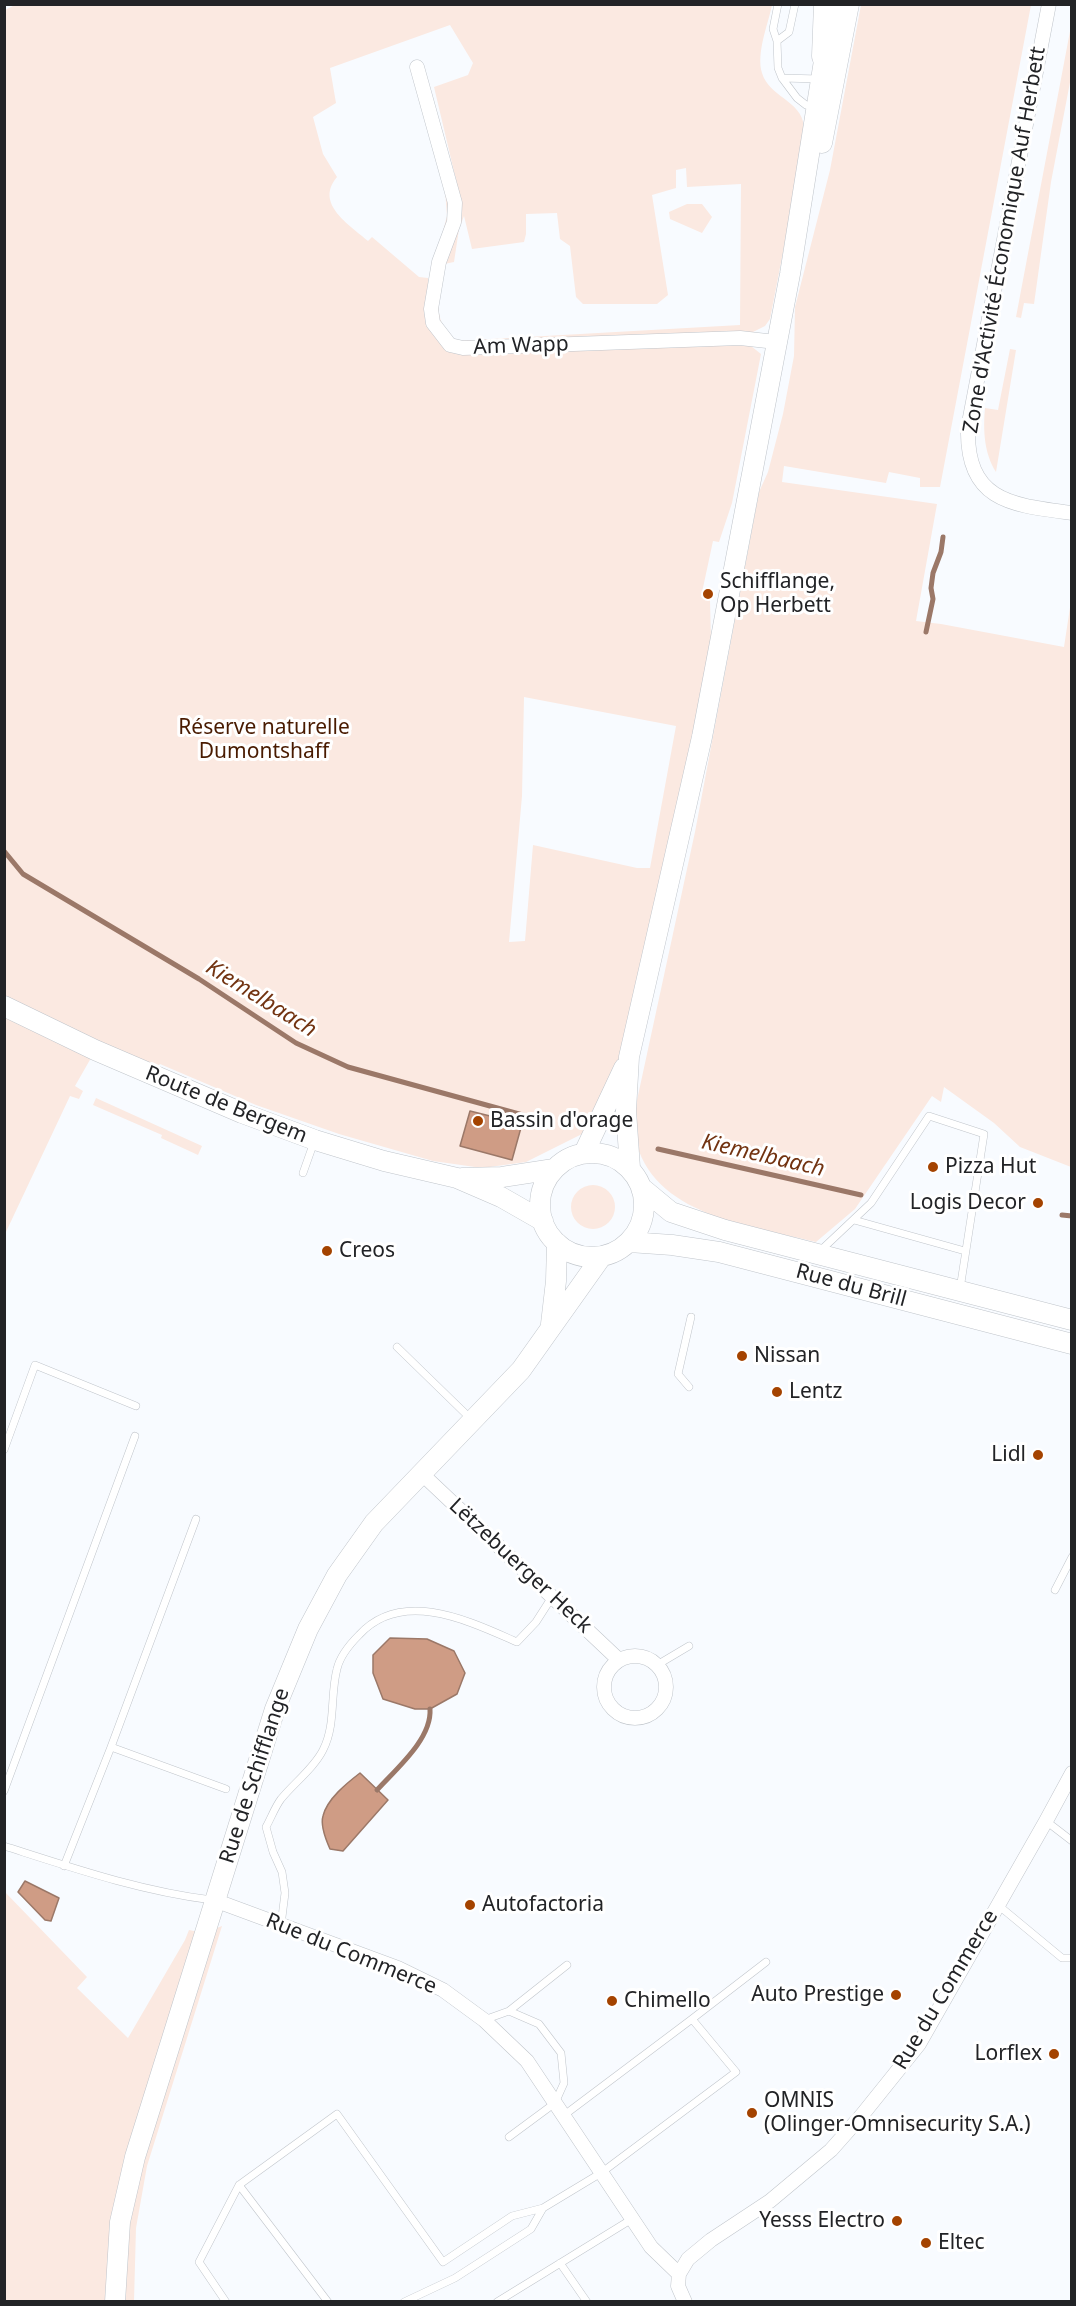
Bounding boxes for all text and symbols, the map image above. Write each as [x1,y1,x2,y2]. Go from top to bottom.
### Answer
street label: Zone d'Activité Économique Auf Herbett [959,45,1051,435]
street label: Am Wapp [473,332,569,360]
place label: Schifflange, Op Herbett [720,569,835,619]
marker: Schifflange, Op Herbett [701,587,715,601]
park label: Réserve naturelle Dumontshaff [178,715,350,765]
water label: Kiemelbaach [201,955,321,1043]
street label: Route de Bergem [141,1061,311,1149]
place label: Bassin d'orage [490,1108,633,1134]
marker: Bassin d'orage [471,1114,485,1128]
water label: Kiemelbaach [699,1129,827,1183]
place label: Pizza Hut [945,1154,1036,1180]
marker: Pizza Hut [926,1160,940,1174]
place label: Logis Decor [910,1190,1026,1216]
marker: Logis Decor [1031,1196,1045,1210]
place label: Creos [339,1238,395,1264]
marker: Creos [320,1244,334,1258]
street label: Rue du Brill [793,1259,909,1313]
place label: Nissan [754,1343,820,1369]
marker: Nissan [735,1349,749,1363]
place label: Lentz [789,1379,842,1405]
marker: Lentz [770,1385,784,1399]
place label: Lidl [991,1442,1026,1468]
marker: Lidl [1031,1448,1045,1462]
street label: Lëtzebuerger Heck [443,1493,597,1639]
street label: Rue de Schifflange [215,1685,295,1867]
place label: Autofactoria [482,1892,604,1918]
marker: Autofactoria [463,1898,477,1912]
street label: Rue du Commerce [888,1906,1004,2074]
street label: Rue du Commerce [262,1908,440,2000]
place label: Auto Prestige [751,1982,884,2008]
place label: Chimello [624,1988,711,2014]
marker: Auto Prestige [889,1988,903,2002]
marker: Chimello [605,1994,619,2008]
place label: Lorflex [974,2041,1042,2067]
marker: Lorflex [1047,2047,1061,2061]
place label: OMNIS (Olinger-Omnisecurity S.A.) [764,2088,1030,2138]
marker: OMNIS (Olinger-Omnisecurity S.A.) [745,2106,759,2120]
place label: Yesss Electro [759,2208,885,2234]
marker: Yesss Electro [890,2214,904,2228]
place label: Eltec [938,2230,985,2256]
marker: Eltec [919,2236,933,2250]

